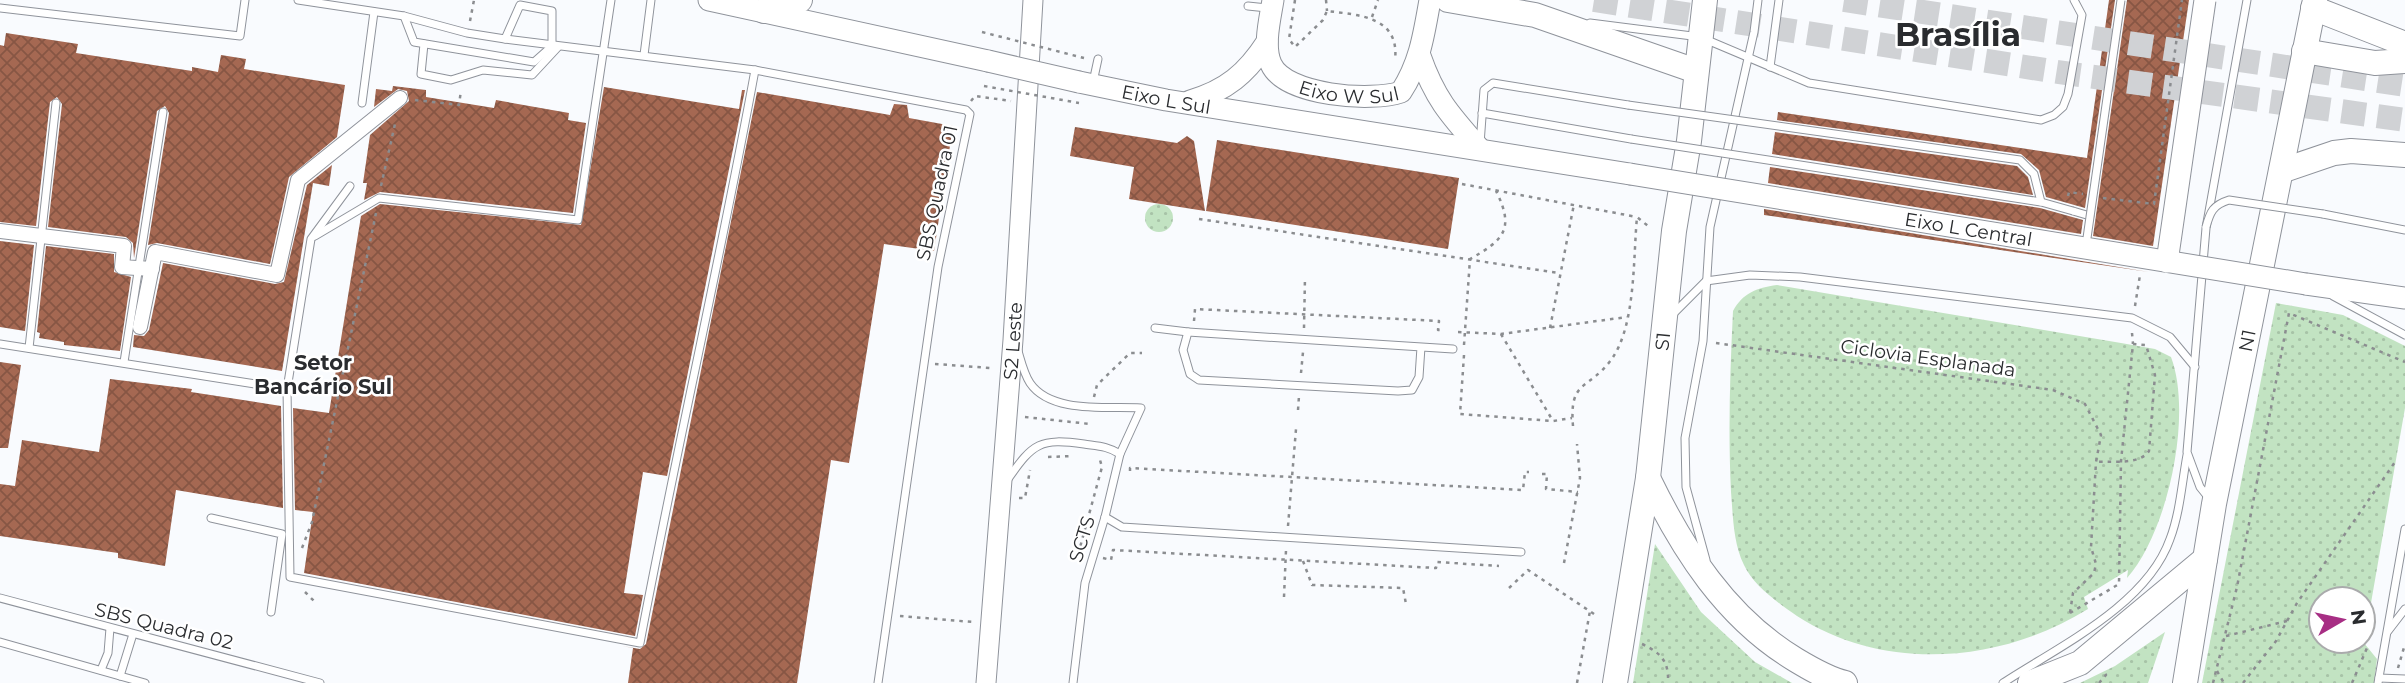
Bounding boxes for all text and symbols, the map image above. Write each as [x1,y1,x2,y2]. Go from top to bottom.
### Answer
district label: Brasília [1895,14,2021,54]
street label: Eixo W Sul [1296,75,1401,108]
street label: Eixo L Sul [1120,80,1213,118]
street label: SBS Quadra 01 [911,123,963,263]
street label: Eixo L Central [1903,207,2034,251]
street label: S2 Leste [998,301,1027,381]
street label: N1 [2233,327,2260,354]
street label: S1 [1650,331,1675,352]
street label: Ciclovia Esplanada [1839,334,2017,382]
district label: Setor Bancário Sul [254,350,392,399]
street label: SCTS [1064,513,1100,565]
north arrow [2307,585,2377,655]
street label: SBS Quadra 02 [92,598,236,654]
text: N [2346,608,2371,627]

